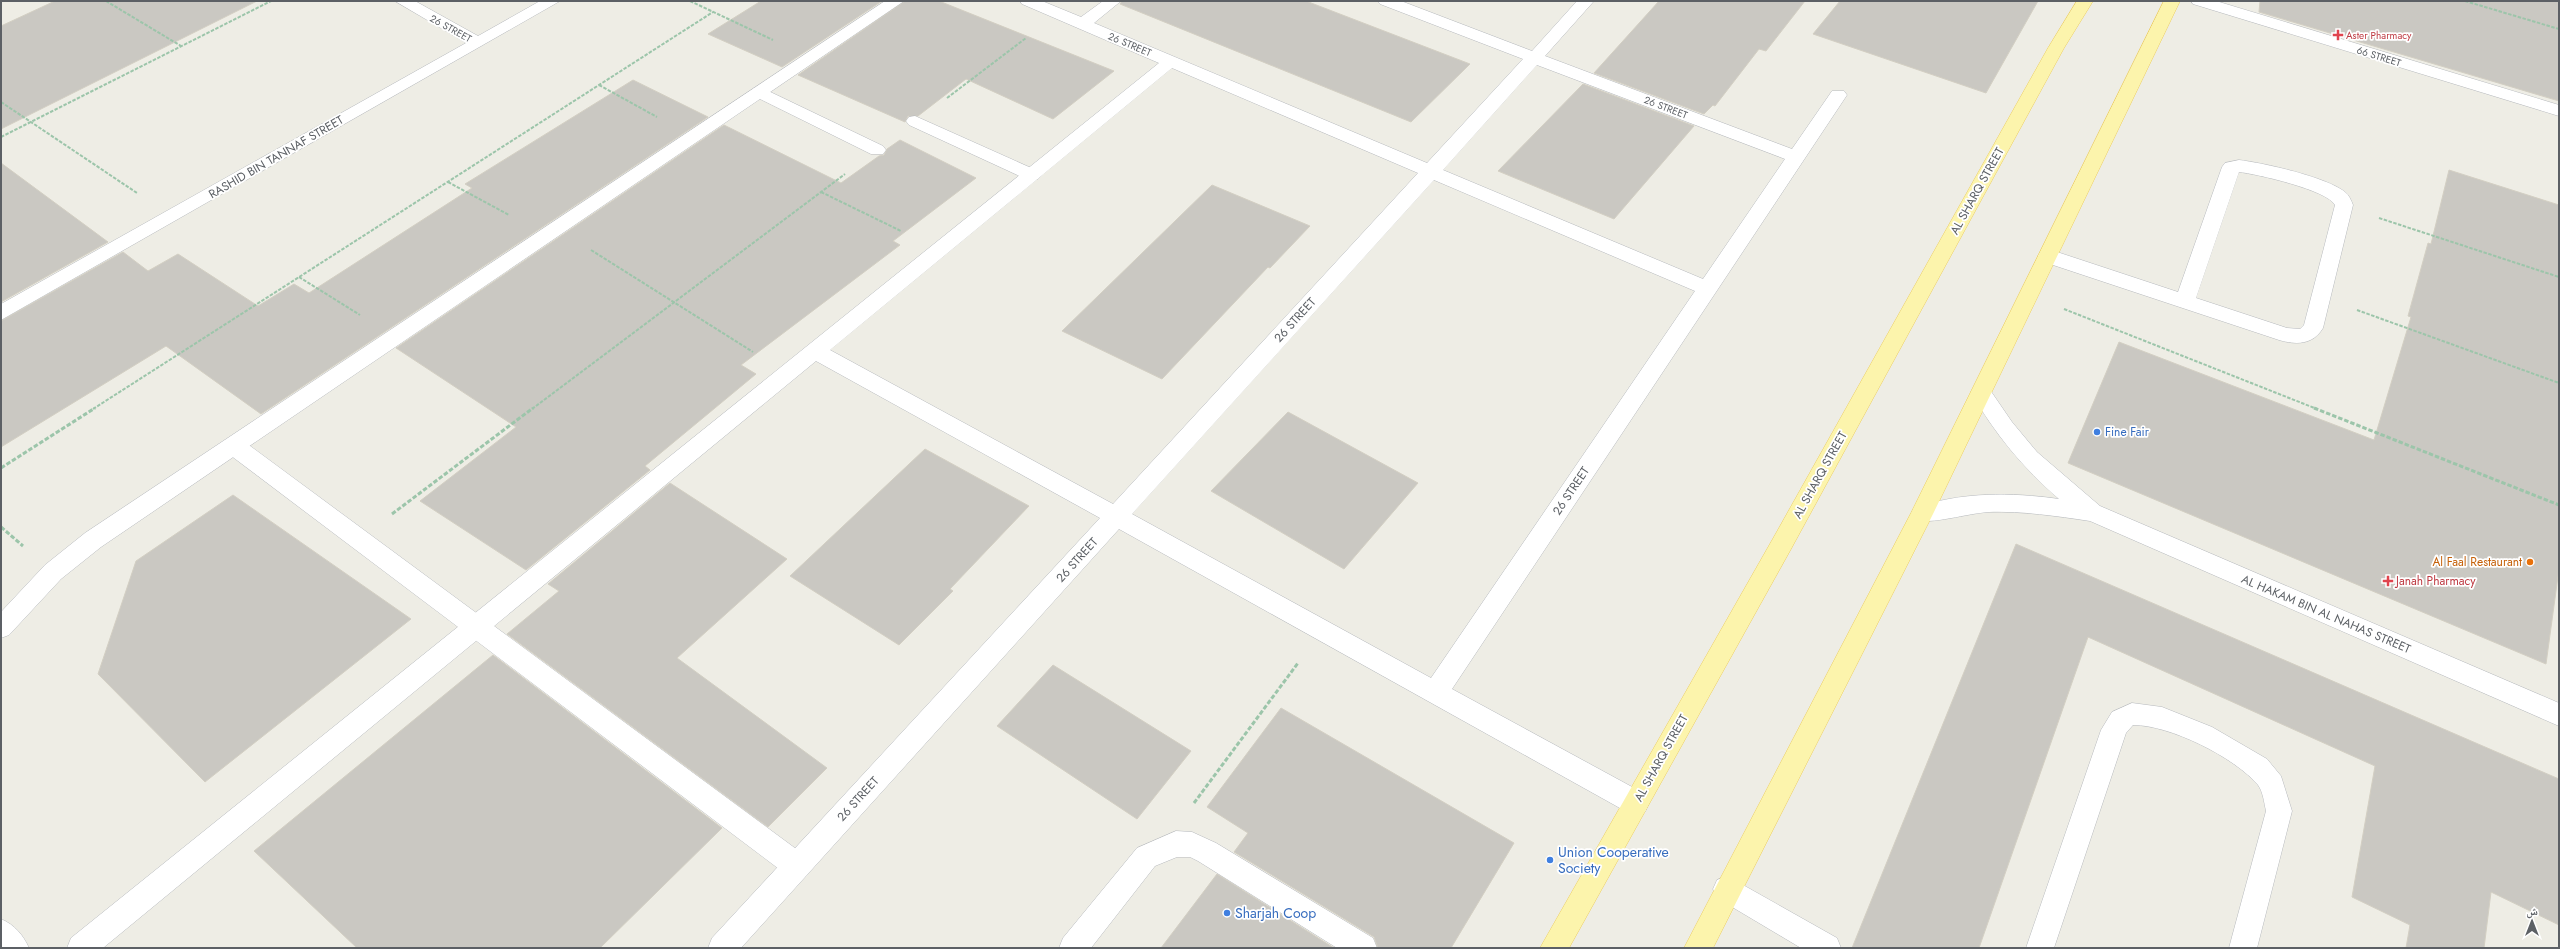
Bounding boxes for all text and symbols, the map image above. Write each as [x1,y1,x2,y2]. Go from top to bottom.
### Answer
street label: 26 STREET [427,11,475,46]
place label: Aster Pharmacy [2346,28,2412,43]
street label: 26 STREET [1106,29,1154,60]
marker: Aster Pharmacy [2333,30,2343,40]
street label: 66 STREET [2355,43,2403,70]
street label: 26 STREET [1642,92,1690,123]
street label: RASHID BIN TANNAF STREET [205,111,347,203]
street label: AL SHARQ STREET [1946,144,2009,238]
street label: 26 STREET [1270,293,1320,346]
place label: Fine Fair [2105,423,2150,441]
marker: Fine Fair [2092,427,2102,437]
street label: AL SHARQ STREET [1789,428,1852,522]
street label: 26 STREET [1548,463,1594,519]
street label: 26 STREET [1052,533,1102,586]
place label: Al Faal Restaurant [2432,553,2522,571]
marker: Al Faal Restaurant [2525,557,2535,567]
street label: AL HAKAM BIN AL NAHAS STREET [2239,570,2414,658]
place label: Janah Pharmacy [2394,572,2476,590]
marker: Janah Pharmacy [2383,576,2393,586]
street label: AL SHARQ STREET [1630,711,1693,805]
street label: 26 STREET [833,772,883,825]
place label: Union Cooperative Society [1558,842,1669,878]
marker: Union Cooperative Society [1545,855,1555,865]
north arrow [2512,901,2552,941]
place label: Sharjah Coop [1235,903,1316,923]
text: ش [2526,903,2538,919]
marker: Sharjah Coop [1222,908,1232,918]

